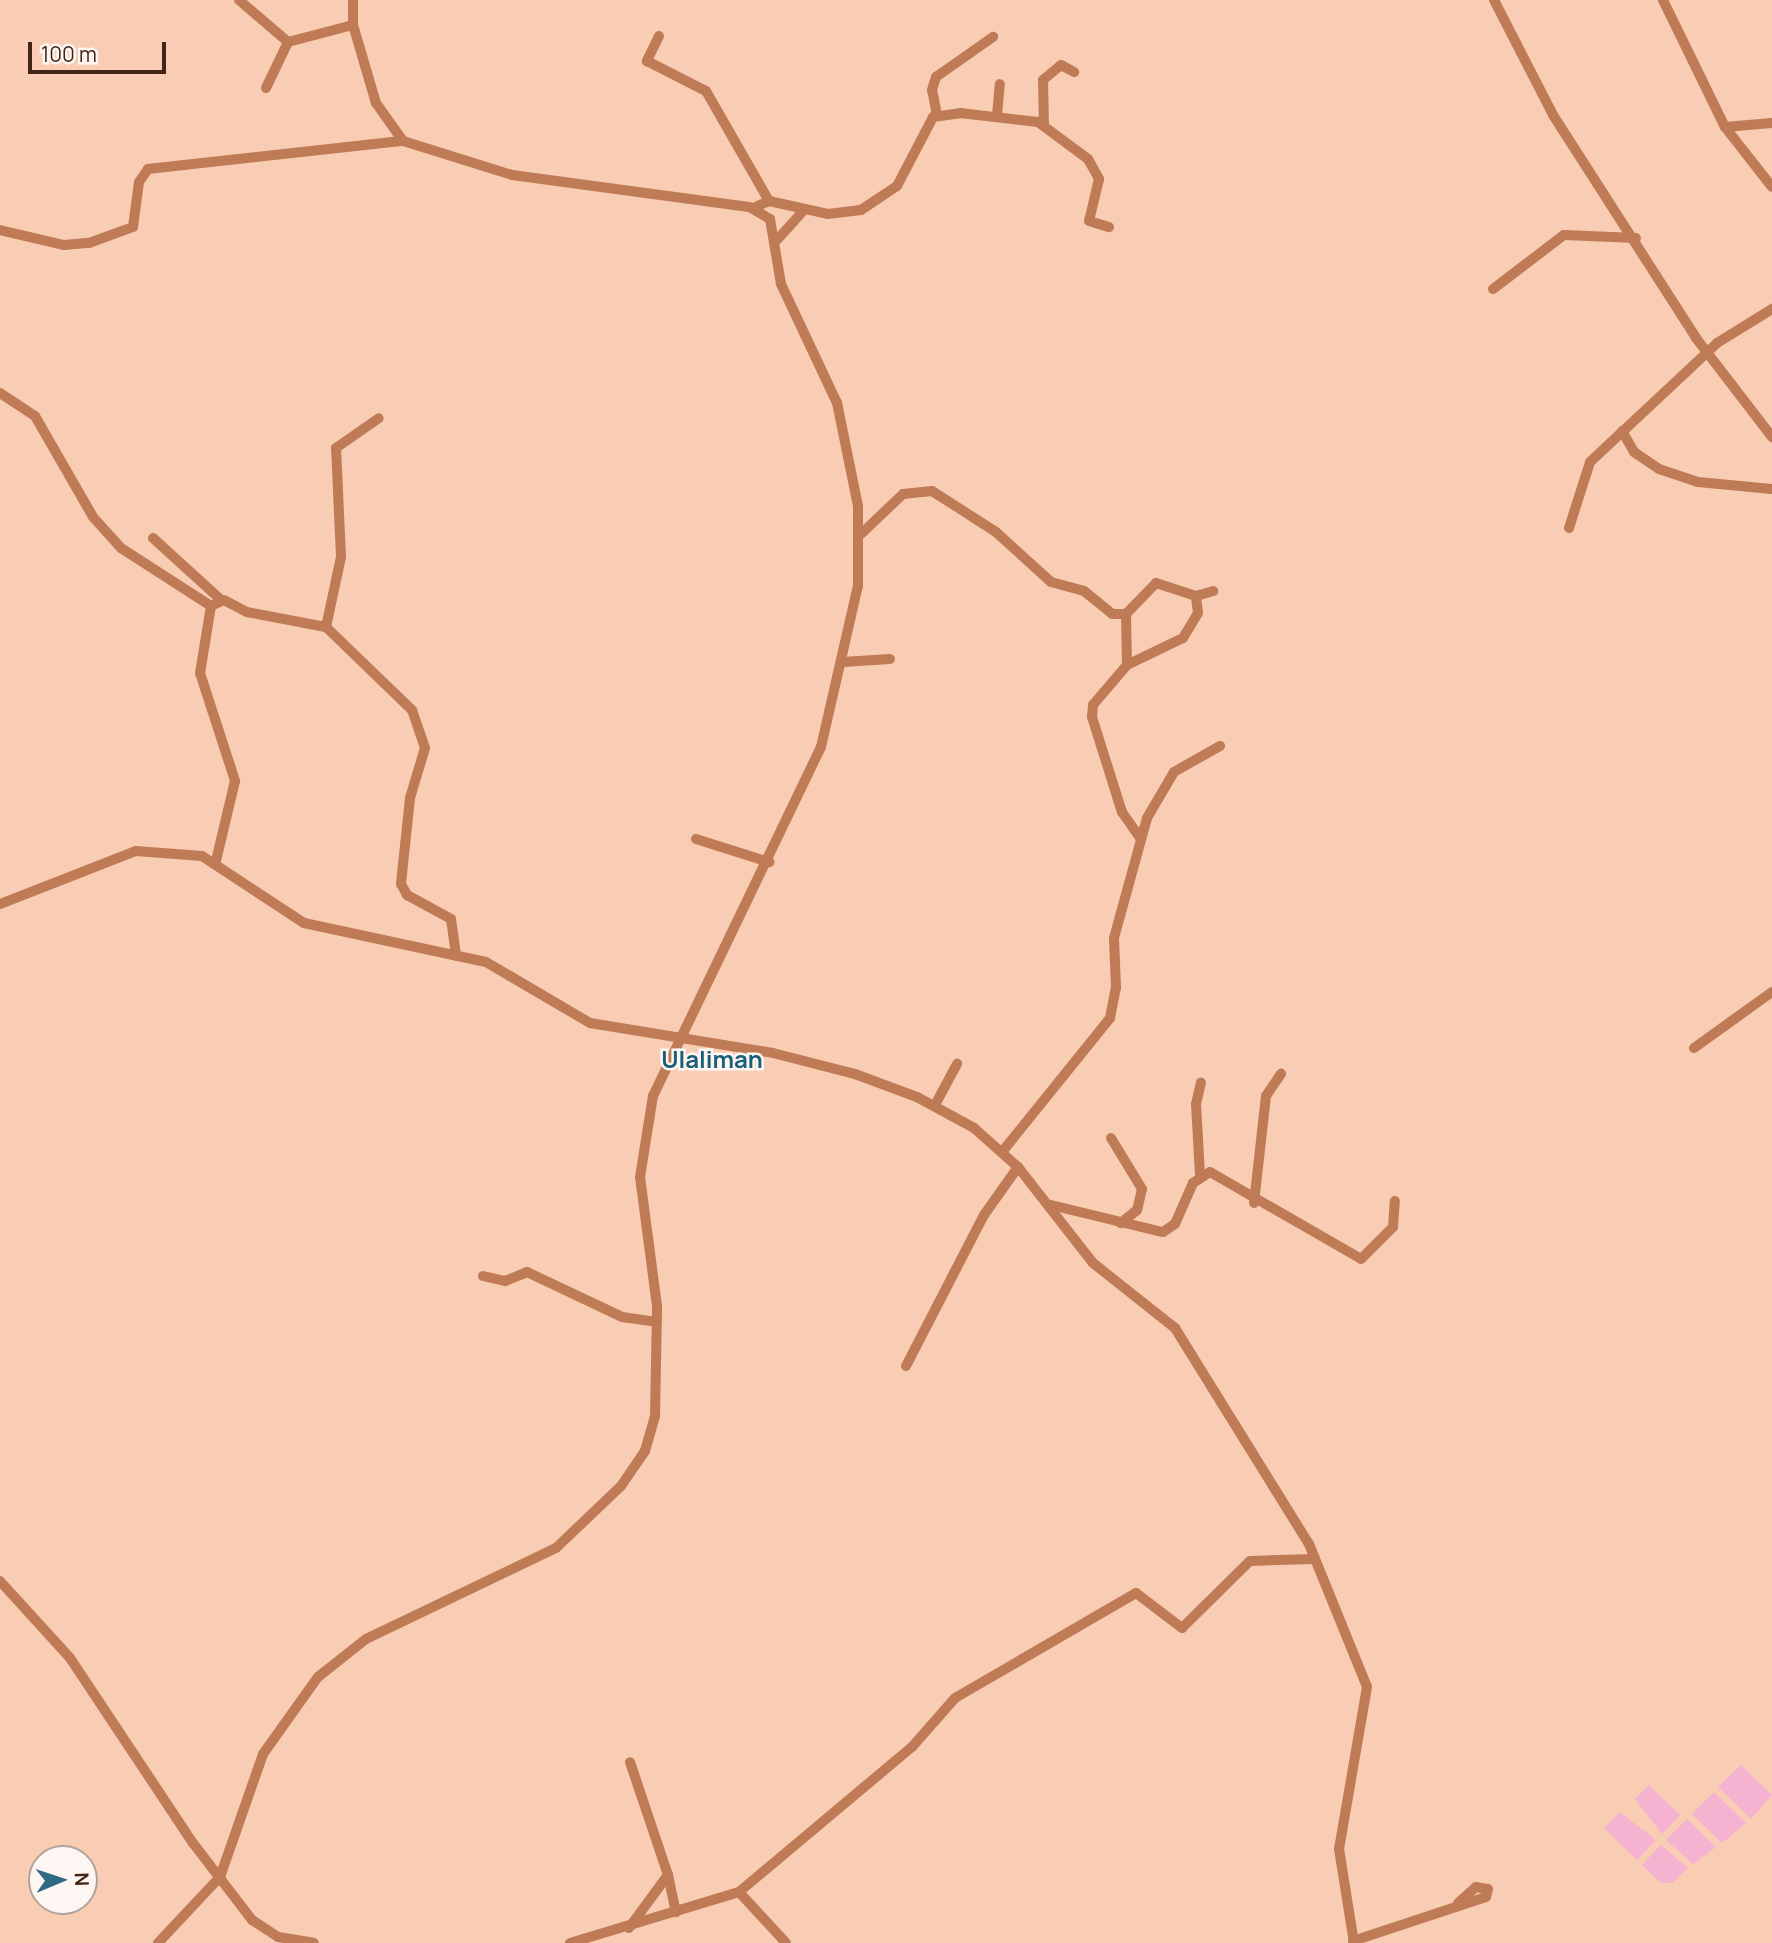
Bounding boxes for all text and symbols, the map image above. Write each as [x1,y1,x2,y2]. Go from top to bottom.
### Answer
scale bar [32,28,170,72]
text: 100 m [41,40,97,68]
district label: Ulaliman [661,1045,763,1073]
north arrow [28,1845,98,1915]
text: N [69,1872,95,1887]

